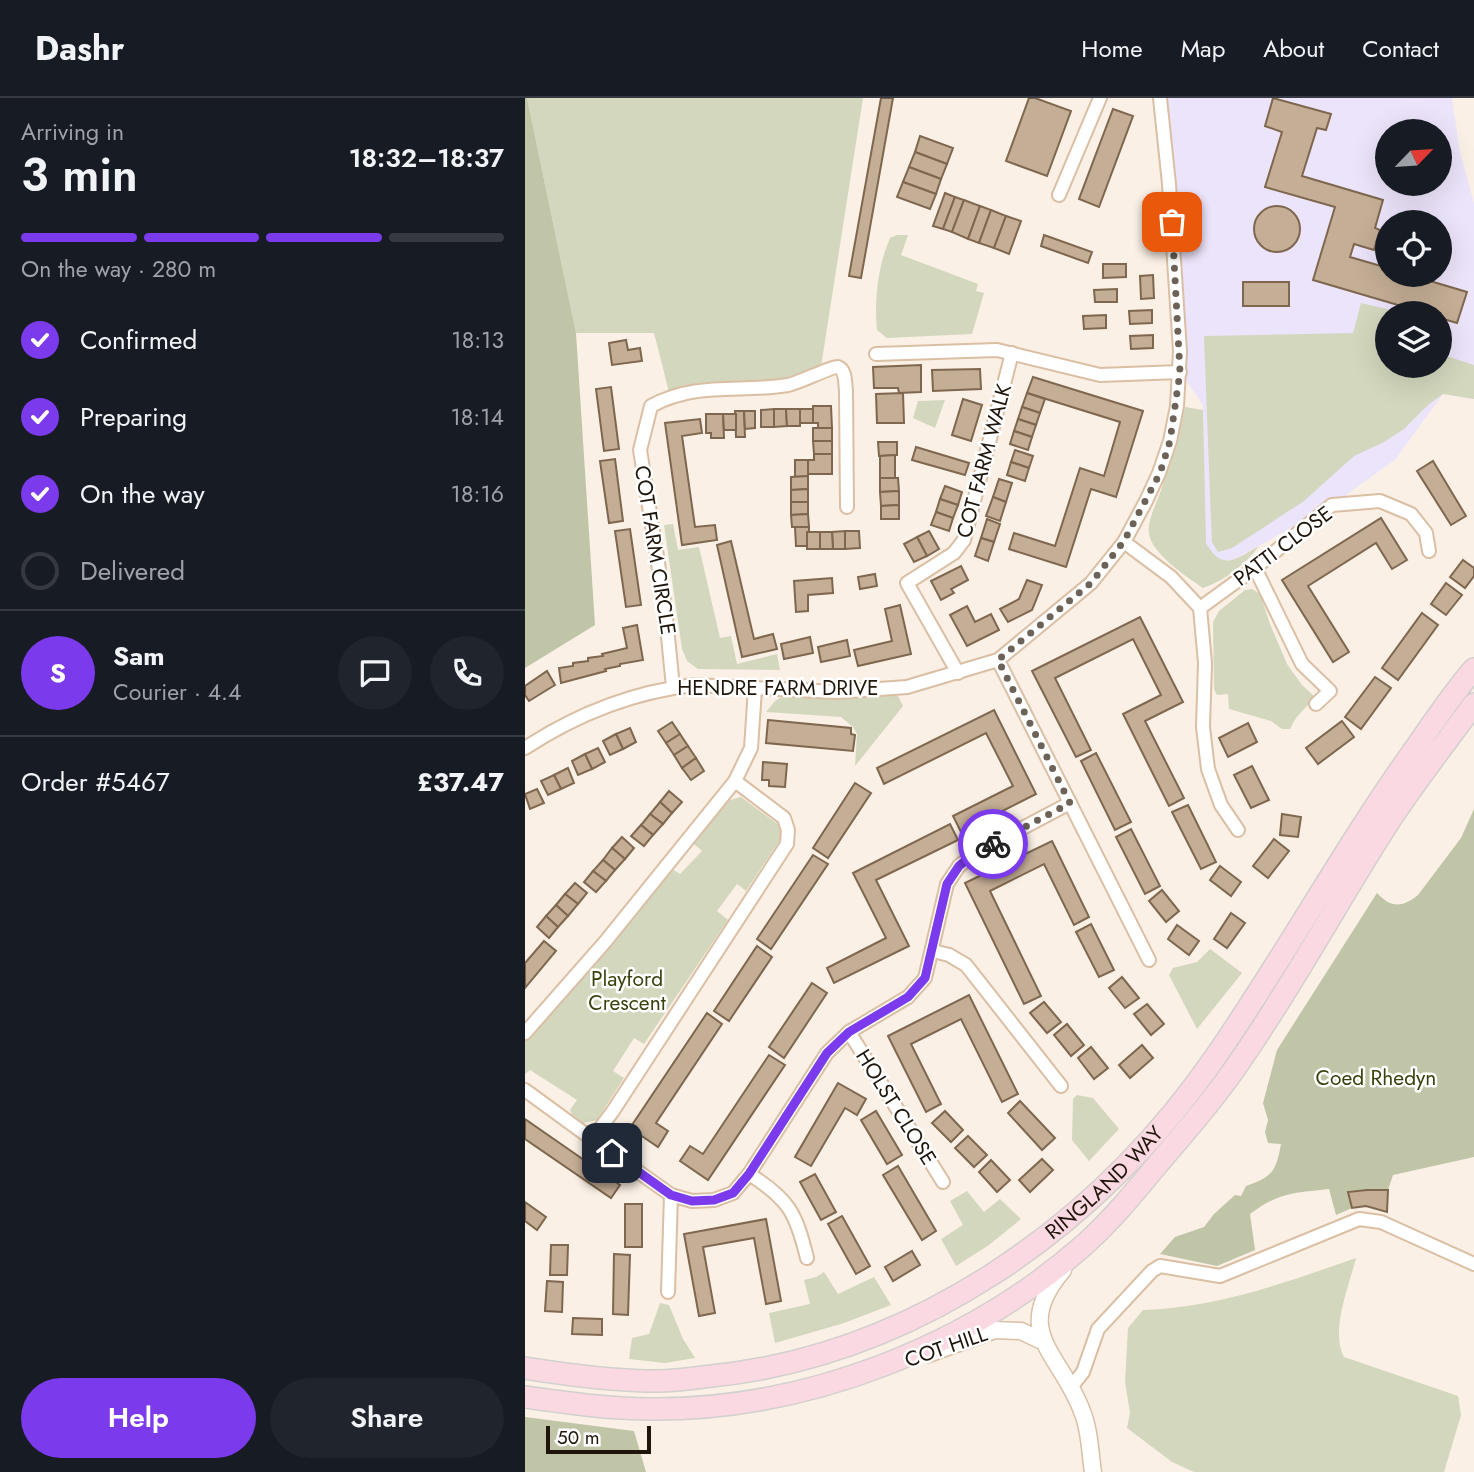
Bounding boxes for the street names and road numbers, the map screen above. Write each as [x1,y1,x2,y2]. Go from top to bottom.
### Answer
street label: COT FARM WALK [949,381,1019,541]
street label: COT FARM CIRCLE [627,463,683,637]
street label: PATTI CLOSE [1227,499,1339,593]
street label: HENDRE FARM DRIVE [677,673,879,703]
street label: HOLST CLOSE [848,1043,944,1171]
street label: RINGLAND WAY [1039,1119,1170,1246]
street label: COT HILL [901,1319,992,1375]

